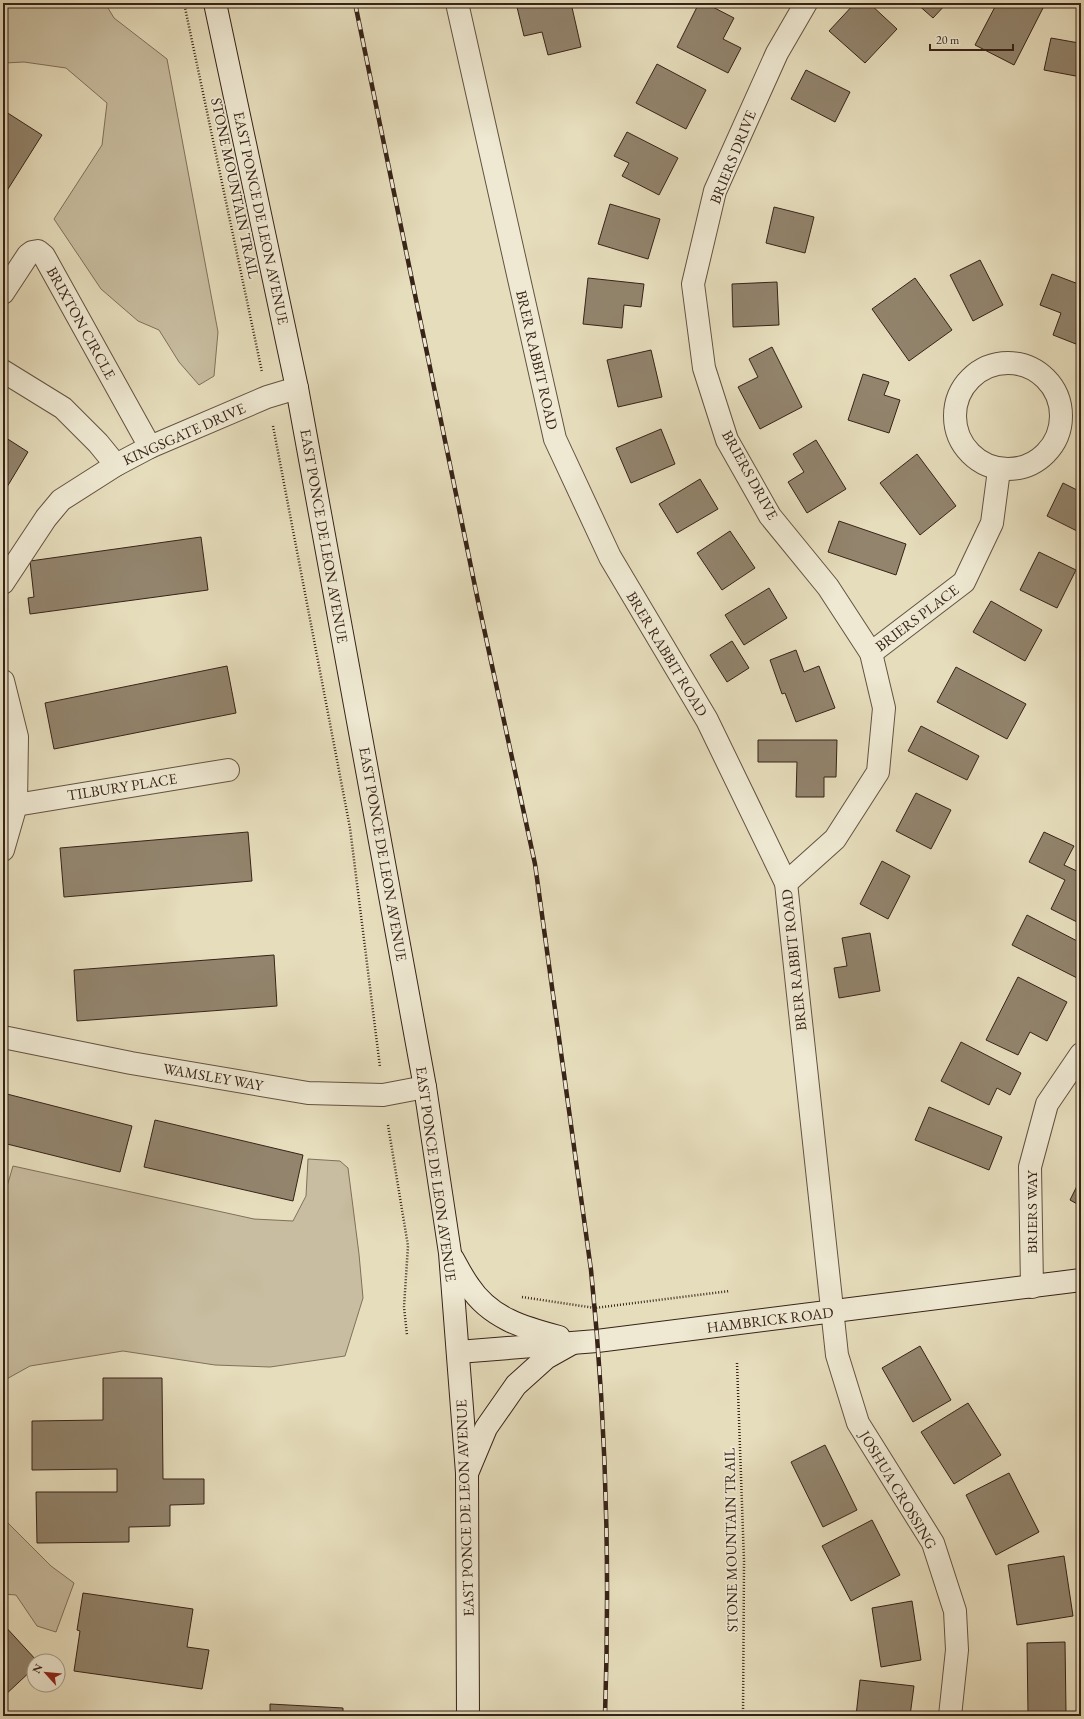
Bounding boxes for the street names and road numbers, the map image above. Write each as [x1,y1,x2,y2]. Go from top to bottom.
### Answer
street label: STONE MOUNTAIN TRAIL [207,96,264,280]
street label: BRIERS DRIVE [705,107,760,206]
street label: EAST PONCE DE LEON AVENUE [230,110,293,327]
street label: BRIXTON CIRCLE [43,263,120,383]
street label: BRER RABBIT ROAD [512,288,563,431]
street label: KINGSGATE DRIVE [120,398,249,469]
street label: EAST PONCE DE LEON AVENUE [296,427,353,645]
street label: BRIERS DRIVE [718,427,783,523]
street label: BRIERS PLACE [871,580,963,655]
street label: BRER RABBIT ROAD [623,588,712,720]
street label: EAST PONCE DE LEON AVENUE [355,745,412,963]
street label: TILBURY PLACE [66,768,179,805]
street label: BRER RABBIT ROAD [777,888,810,1032]
street label: WAMSLEY WAY [162,1058,266,1095]
street label: EAST PONCE DE LEON AVENUE [412,1065,461,1283]
street label: BRIERS WAY [1022,1169,1041,1254]
street label: HAMBRICK ROAD [705,1302,835,1337]
street label: EAST PONCE DE LEON AVENUE [451,1399,478,1617]
street label: JOSHUA CROSSING [855,1425,941,1552]
street label: STONE MOUNTAIN TRAIL [719,1448,742,1632]

